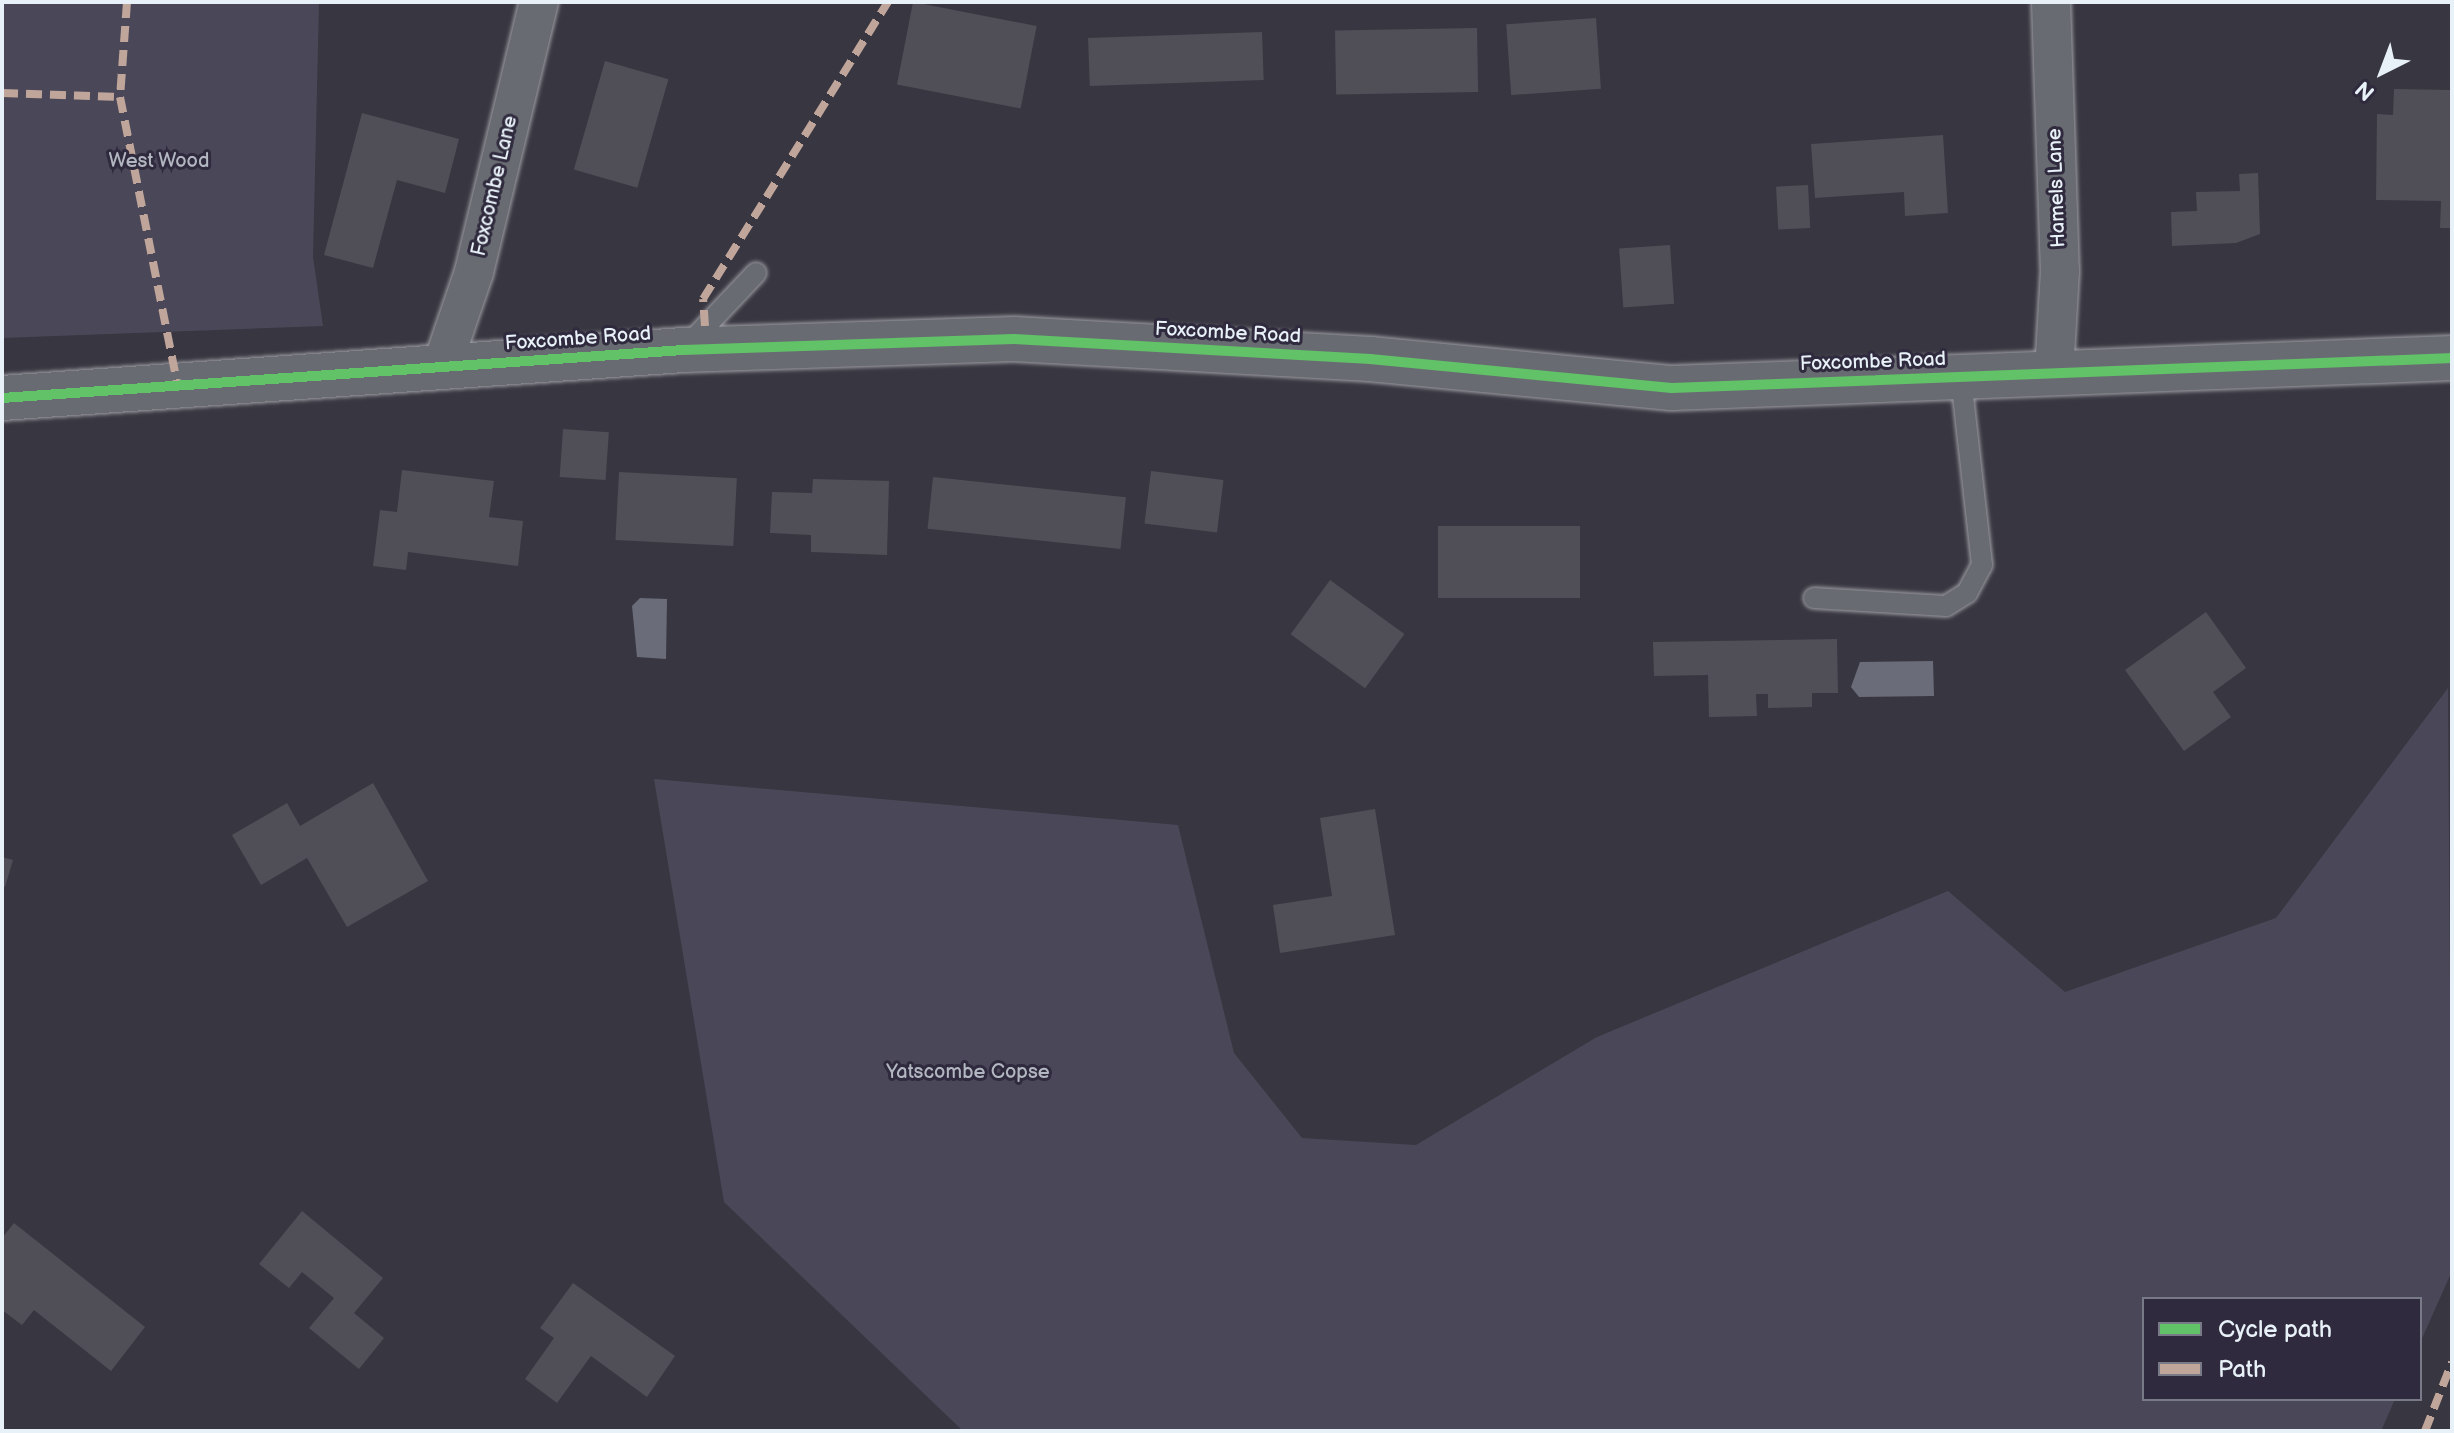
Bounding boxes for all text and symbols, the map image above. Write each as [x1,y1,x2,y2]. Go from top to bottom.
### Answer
north arrow [2342,32,2422,112]
text: N [2350,75,2381,106]
street label: Foxcombe Lane [467,113,523,259]
street label: Hamels Lane [2043,128,2071,248]
park label: West Wood [108,149,210,173]
street label: Foxcombe Road [1154,317,1302,349]
street label: Foxcombe Road [504,322,652,356]
street label: Foxcombe Road [1799,347,1947,377]
park label: Yatscombe Copse [886,1060,1050,1084]
legend [2142,1297,2422,1401]
text: Cycle path [2218,1315,2332,1344]
text: Path [2218,1355,2266,1384]

